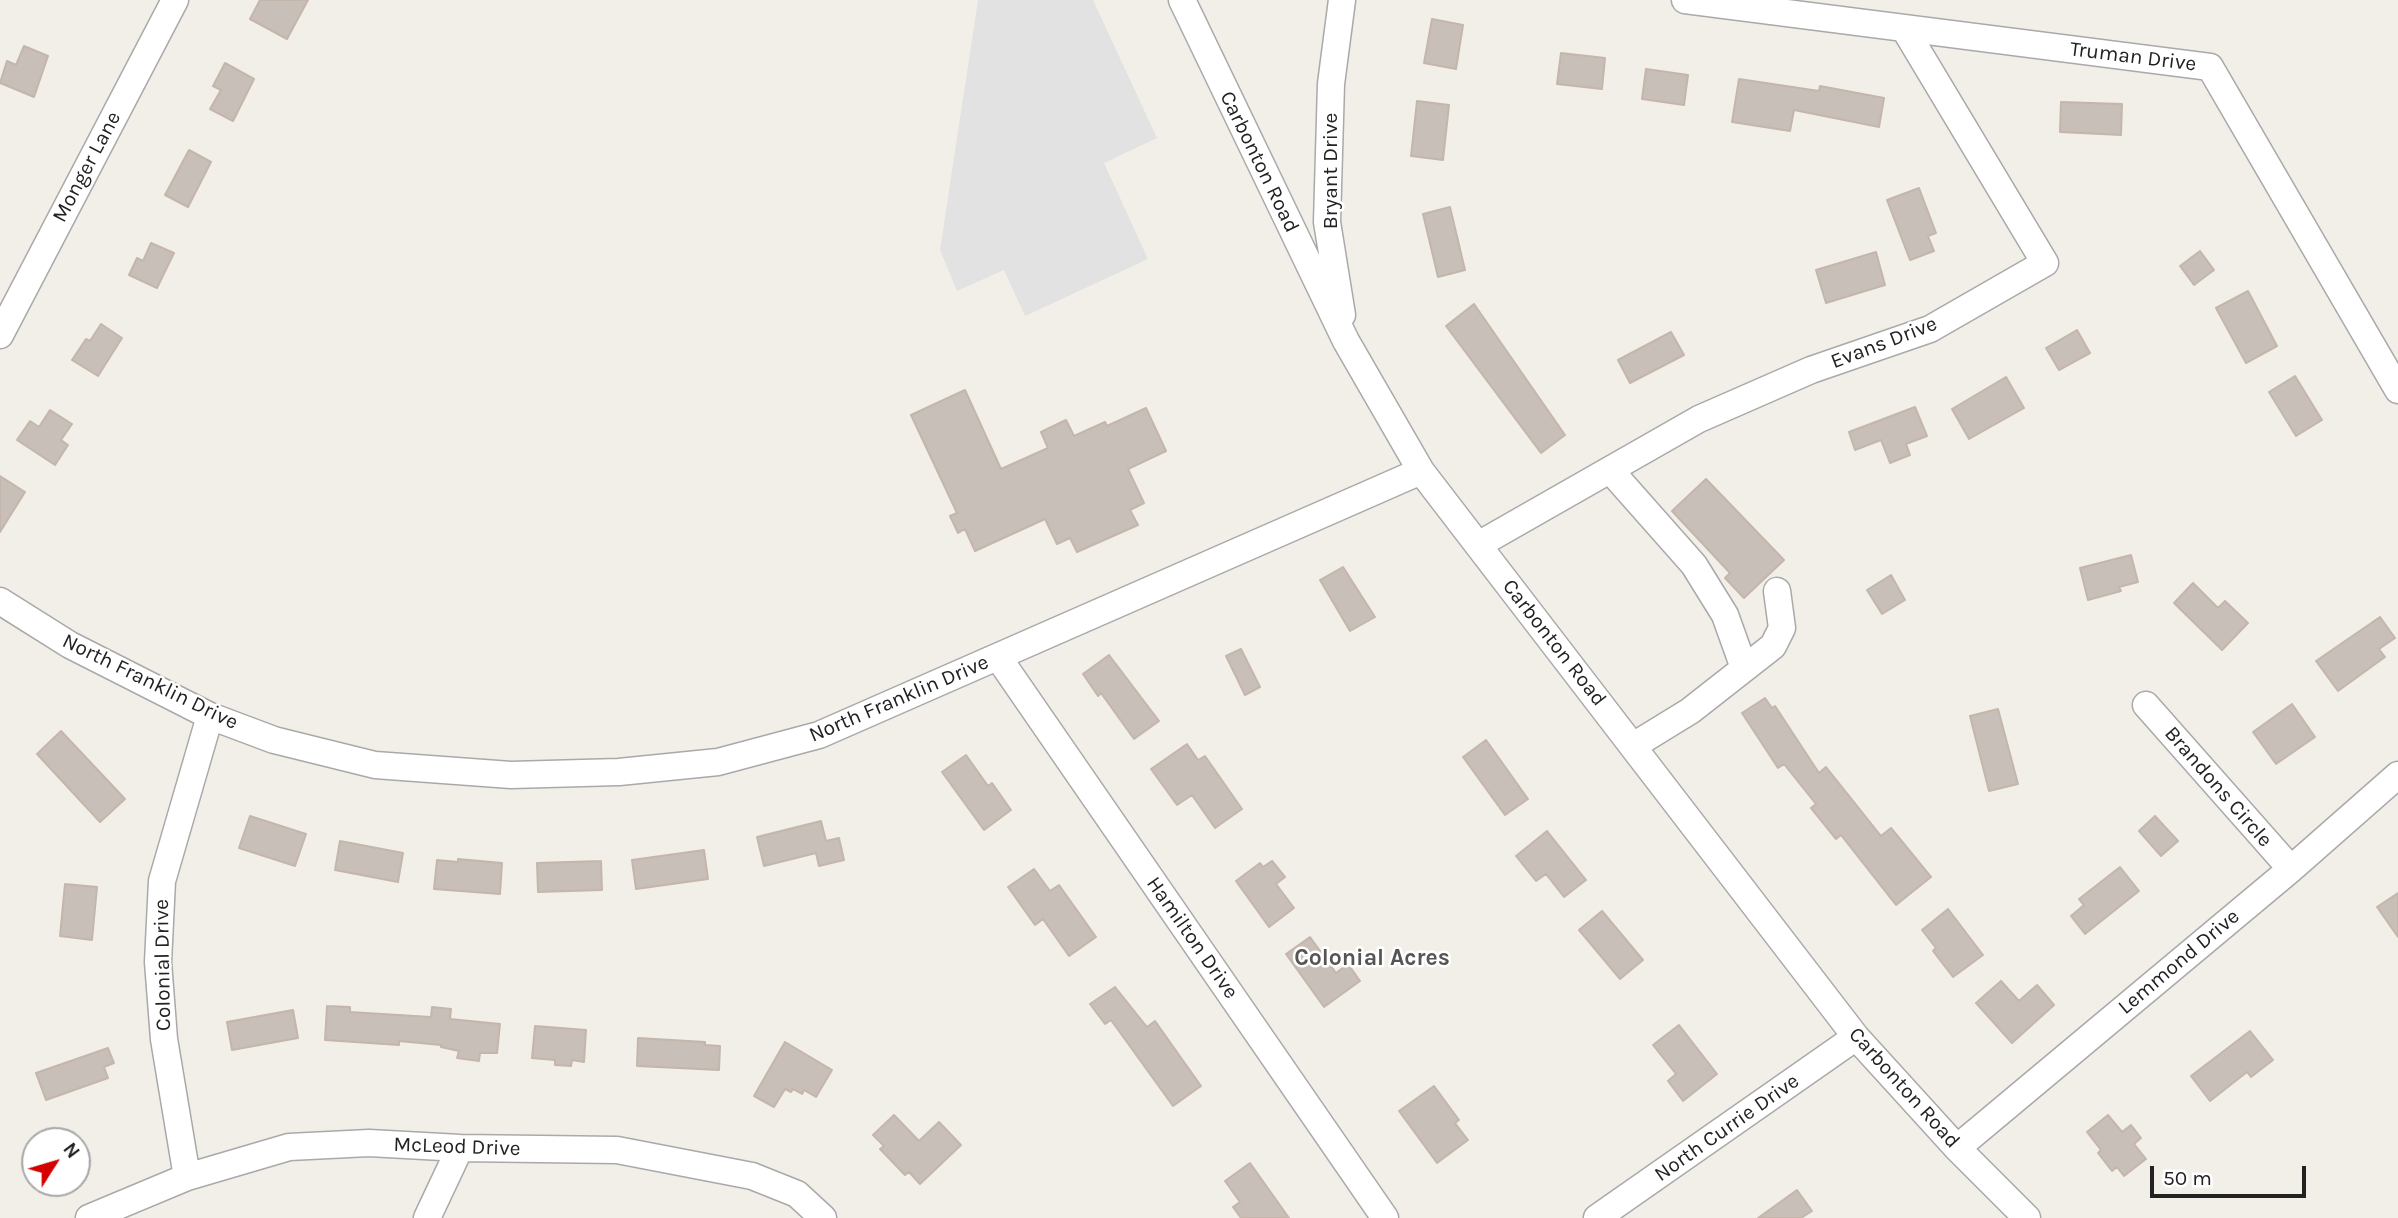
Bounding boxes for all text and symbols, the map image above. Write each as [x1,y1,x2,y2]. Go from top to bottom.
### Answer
street label: Truman Drive [2068,37,2198,77]
street label: Carbonton Road [1214,87,1304,237]
street label: Monger Lane [47,107,127,227]
street label: Bryant Drive [1318,113,1344,229]
street label: Evans Drive [1827,311,1941,375]
street label: Carbonton Road [1497,575,1611,711]
street label: North Franklin Drive [58,628,242,736]
street label: North Franklin Drive [805,650,993,748]
street label: Brandons Circle [2159,721,2277,853]
street label: Hamilton Drive [1141,872,1243,1004]
street label: Colonial Drive [149,899,177,1031]
street label: Lemmond Drive [2113,904,2245,1020]
district label: Colonial Acres [1294,944,1450,972]
street label: Carbonton Road [1843,1022,1965,1154]
street label: North Currie Drive [1650,1069,1804,1187]
north arrow [21,1127,91,1197]
street label: McLeod Drive [393,1132,521,1162]
text: N [58,1139,84,1163]
scale bar [2153,1152,2309,1196]
text: 50 m [2163,1166,2212,1190]

